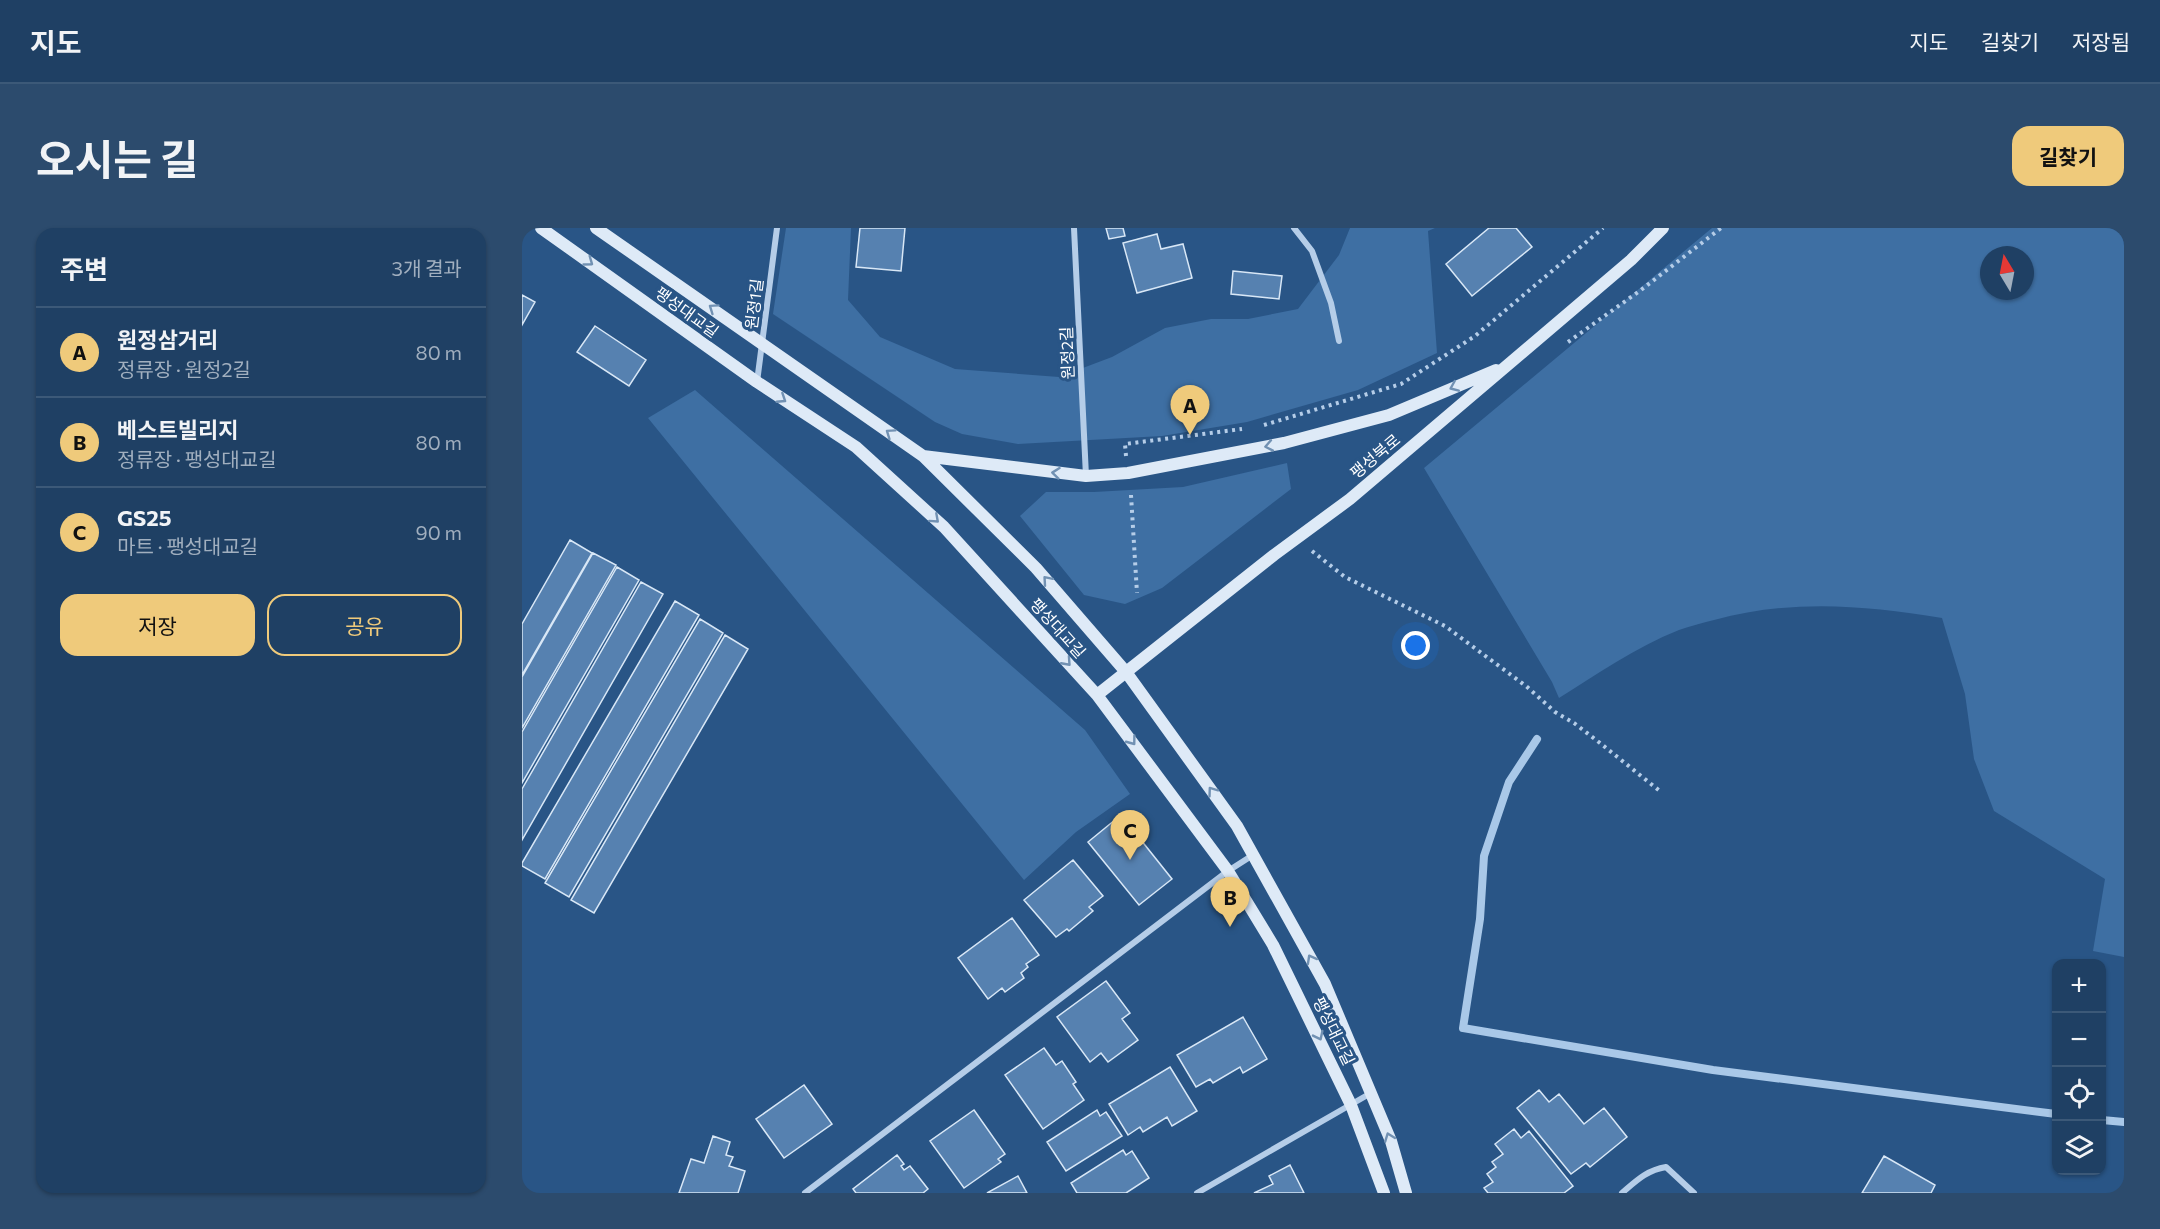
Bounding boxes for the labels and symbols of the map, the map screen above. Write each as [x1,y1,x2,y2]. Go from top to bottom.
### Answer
north arrow [1980,246,2034,300]
one-way arrow [582,255,593,266]
street label: 원정1길 [741,277,766,330]
street label: 팽성대교길 [652,282,723,341]
one-way arrow [708,305,719,316]
street label: 원정2길 [1056,326,1077,380]
one-way arrow [1450,380,1461,392]
pin: A [1170,386,1210,435]
one-way arrow [775,392,786,403]
one-way arrow [885,429,896,440]
street label: 팽성북로 [1346,429,1404,482]
one-way arrow [1264,439,1274,452]
one-way arrow [1051,467,1060,480]
one-way arrow [928,512,939,523]
one-way arrow [1043,576,1054,587]
street label: 팽성대교길 [1027,594,1090,661]
your location [1401,631,1430,660]
one-way arrow [1060,655,1071,666]
one-way arrow [1125,735,1136,746]
one-way arrow [1208,787,1219,798]
pin: C [1110,810,1150,860]
pin: B [1210,878,1250,927]
one-way arrow [1307,954,1318,965]
street label: 팽성대교길 [1310,994,1359,1068]
one-way arrow [1311,1030,1323,1041]
one-way arrow [1384,1132,1397,1143]

